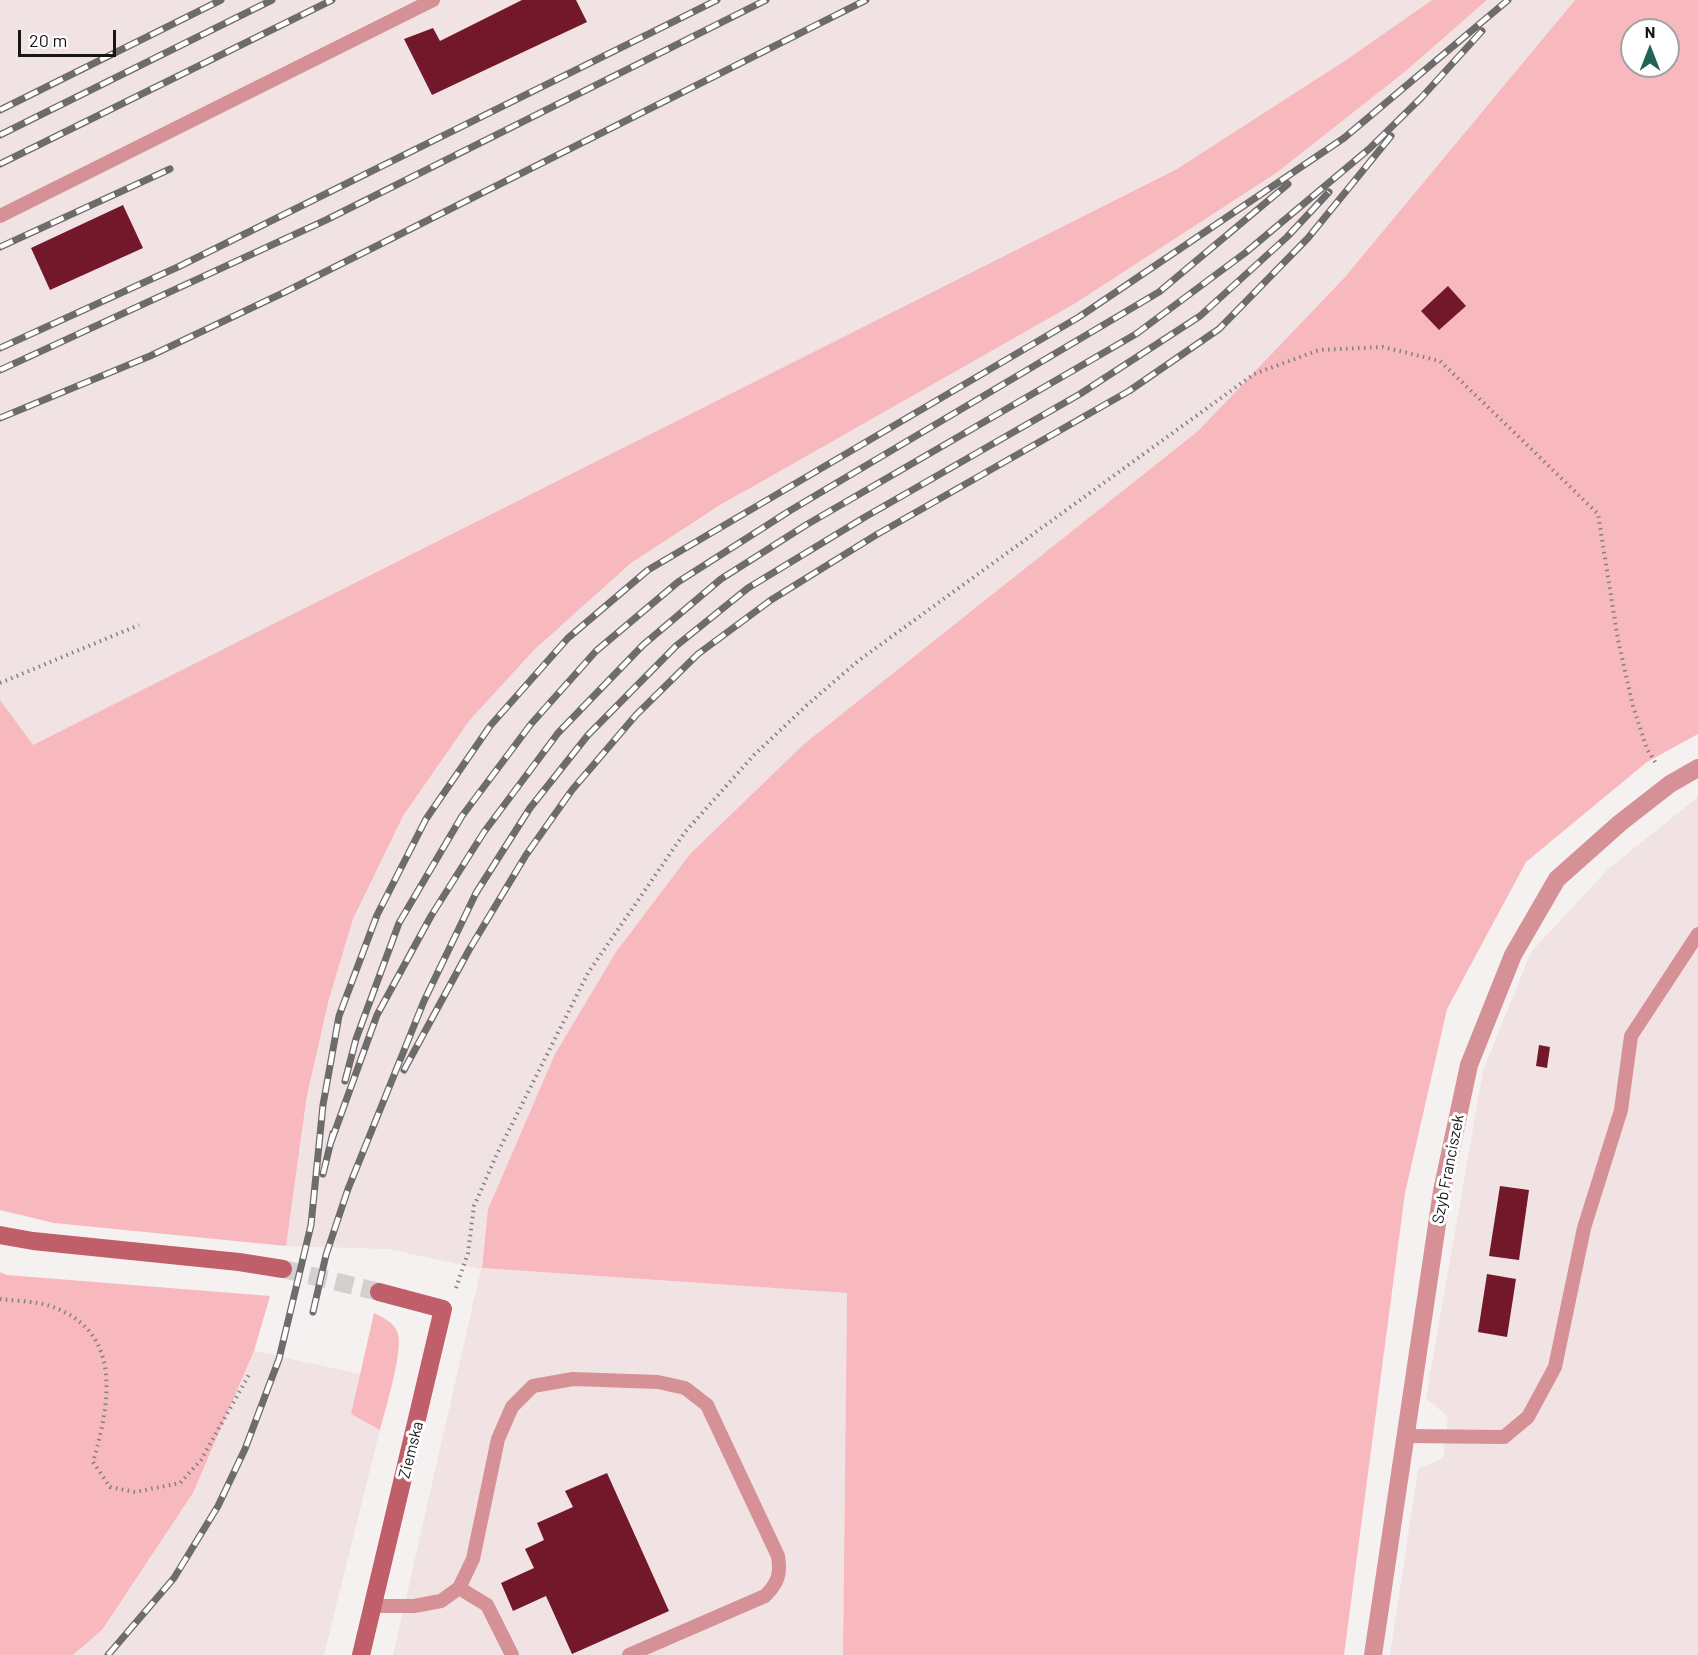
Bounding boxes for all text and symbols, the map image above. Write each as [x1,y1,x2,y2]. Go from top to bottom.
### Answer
scale bar [21,18,118,56]
north arrow [1620,18,1680,78]
text: N [1645,22,1655,41]
text: 20 m [29,29,67,51]
street label: Szyb Franciszek [1428,1113,1468,1225]
street label: Ziemska [395,1419,427,1481]

